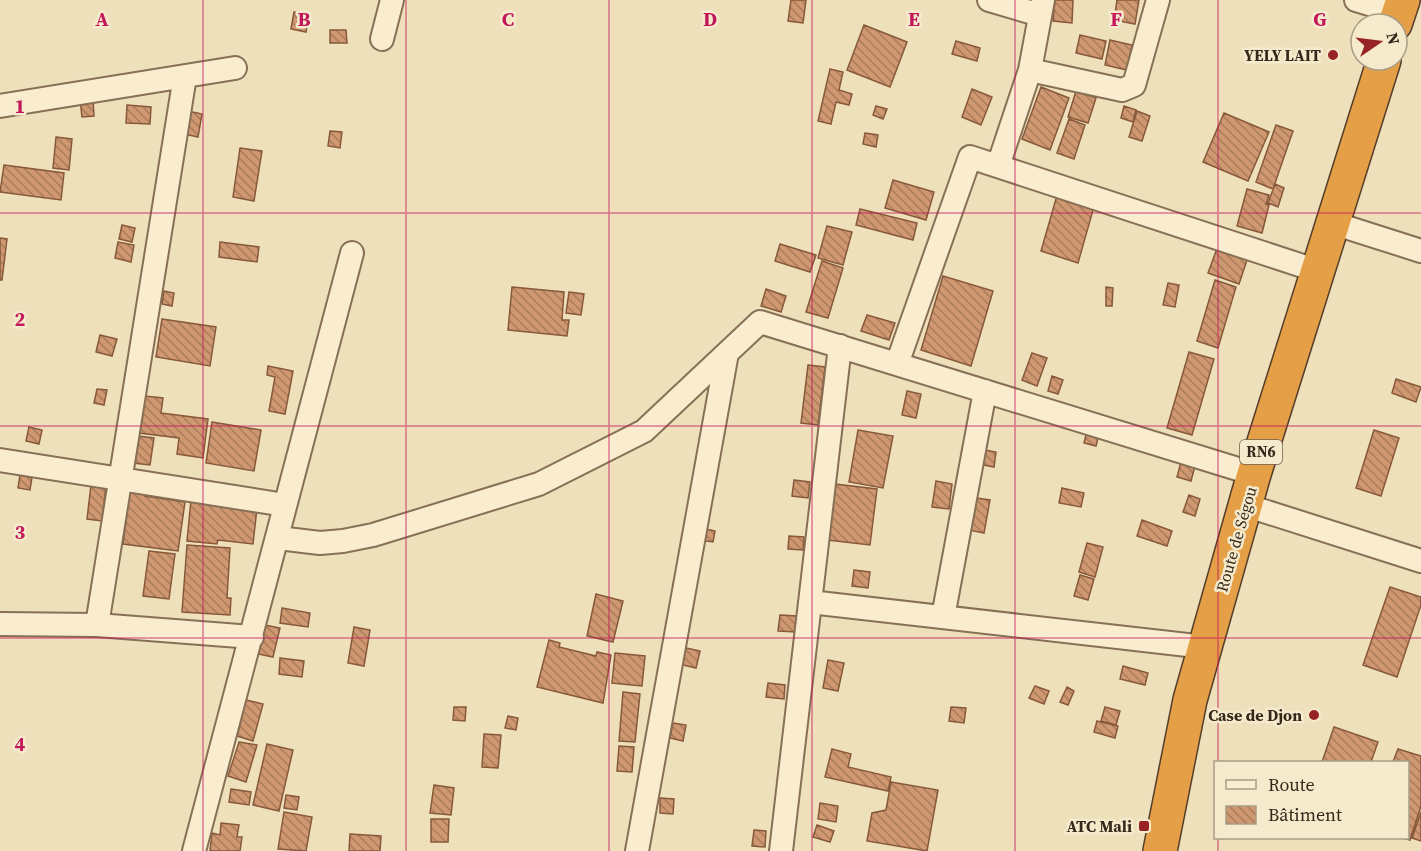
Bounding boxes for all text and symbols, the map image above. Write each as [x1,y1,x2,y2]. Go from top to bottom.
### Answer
text: A [95,5,109,33]
text: B [297,5,311,33]
text: C [502,5,514,33]
text: D [703,5,717,33]
text: E [908,5,920,33]
text: F [1110,5,1122,33]
text: G [1313,5,1327,33]
north arrow [1349,12,1409,72]
text: N [1381,30,1406,47]
place label: YELY LAIT [1244,44,1321,66]
marker: YELY LAIT [1326,48,1340,62]
text: 1 [15,92,25,120]
text: 2 [15,305,26,333]
road number: RN6 [1240,440,1282,464]
street label: Route de Ségou [1210,484,1262,594]
text: 3 [15,518,26,546]
place label: Case de Djon [1208,704,1302,726]
marker: Case de Djon [1307,708,1321,722]
text: 4 [15,730,26,758]
legend [1214,761,1409,839]
text: Route [1268,772,1315,797]
text: Bâtiment [1268,802,1342,827]
place label: ATC Mali [1066,815,1132,837]
marker: ATC Mali [1137,819,1151,833]

